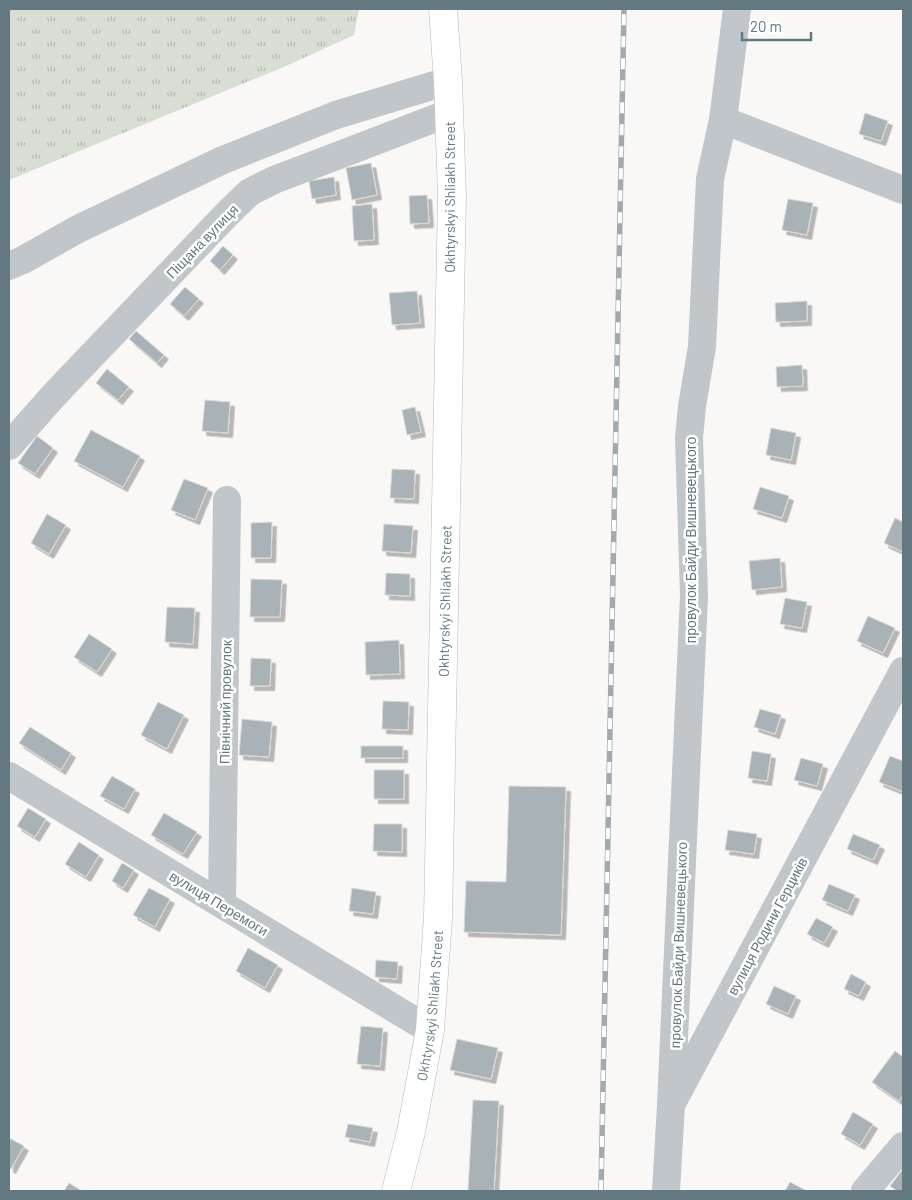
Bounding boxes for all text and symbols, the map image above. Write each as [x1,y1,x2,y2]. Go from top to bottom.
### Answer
scale bar [742,10,811,42]
text: 20 m [750,17,782,35]
street label: Okhtyrskyi Shliakh Street [441,121,458,273]
street label: Піщана вулиця [162,200,242,282]
street label: провулок Байди Вишневецького [682,437,699,643]
street label: Okhtyrskyi Shliakh Street [434,525,454,677]
street label: Північний провулок [215,639,235,764]
street label: провулок Байди Вишневецького [666,841,690,1049]
street label: вулиця Родини Герциків [723,854,811,998]
street label: вулиця Перемоги [167,867,271,939]
street label: Okhtyrskyi Shliakh Street [412,929,446,1082]

